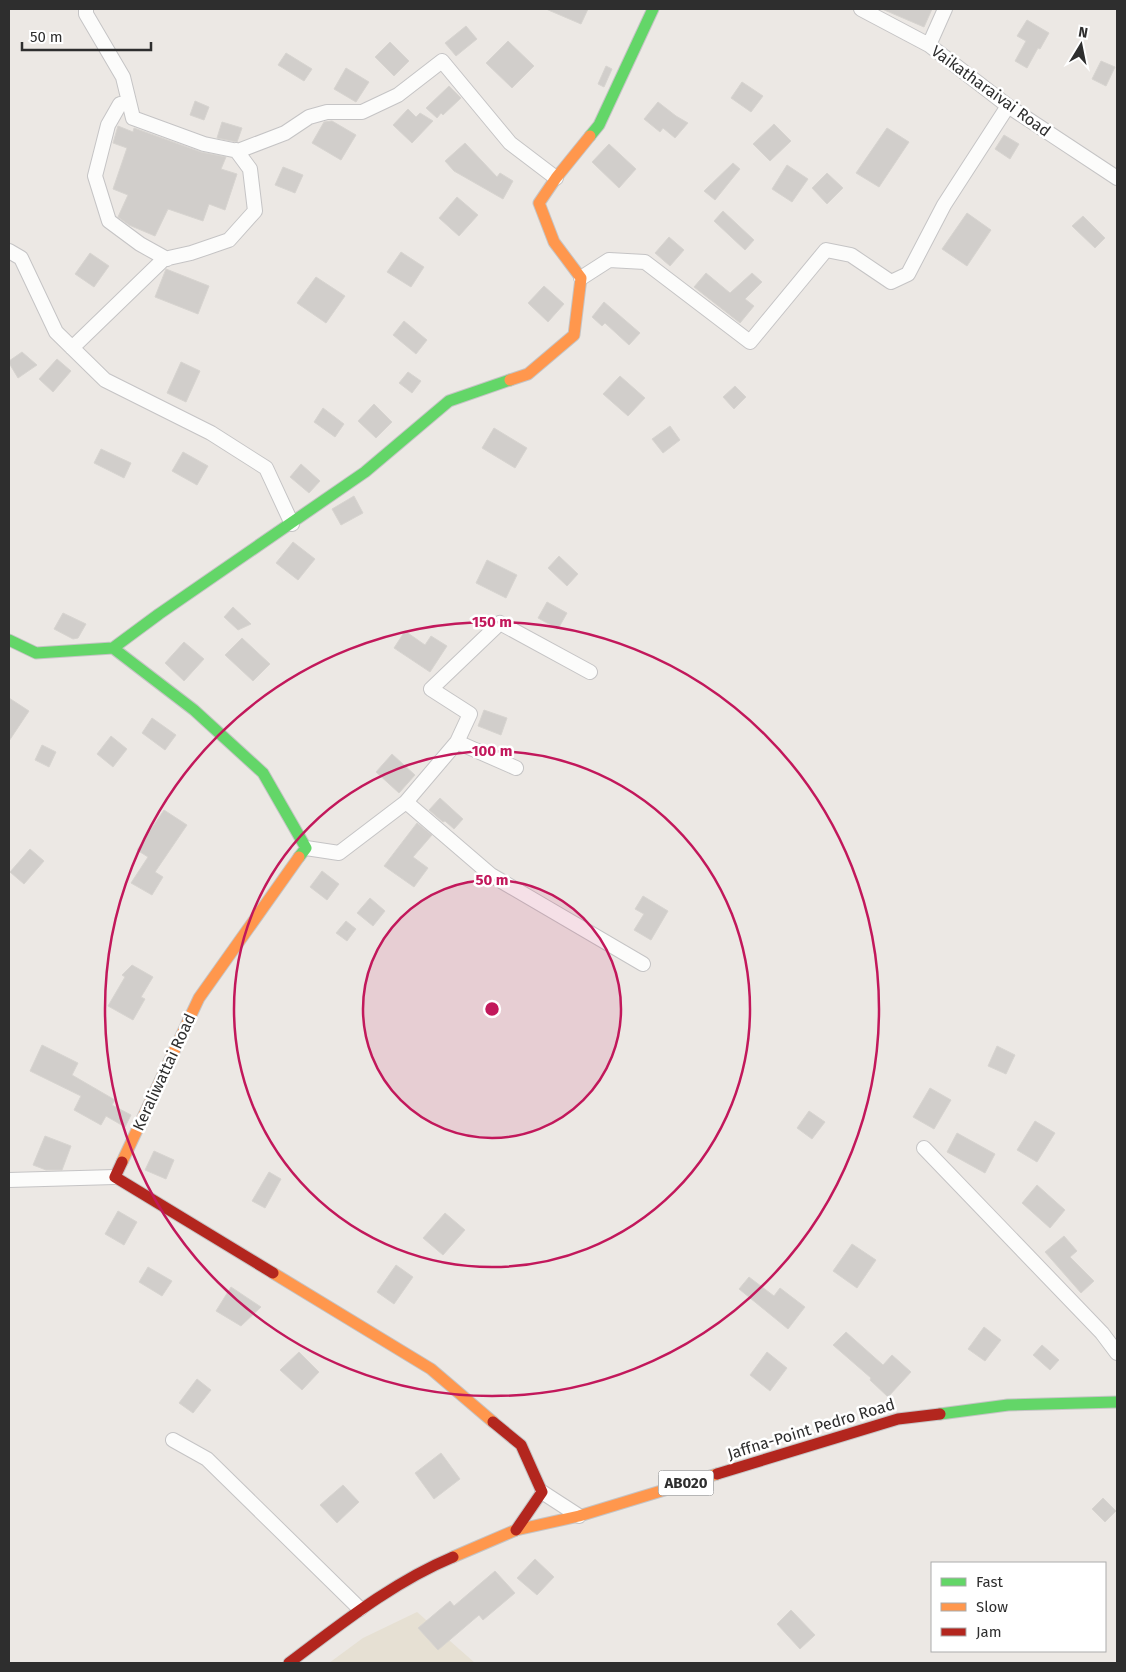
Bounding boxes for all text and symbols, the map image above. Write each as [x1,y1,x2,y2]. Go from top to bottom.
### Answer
scale bar [22,20,151,52]
north arrow [1056,20,1106,70]
text: N [1077,24,1089,42]
text: 50 m [30,28,63,46]
street label: Vaikatharaivai Road [928,41,1054,141]
text: 150 m [472,613,512,631]
text: 100 m [472,742,512,760]
text: 50 m [475,871,509,889]
centre of rings [483,1000,501,1018]
street label: Keraliwattai Road [129,1010,199,1134]
street label: Jaffna-Point Pedro Road [725,1394,897,1464]
road number: AB020 [658,1470,714,1496]
legend [931,1562,1106,1652]
text: Fast [976,1573,1003,1591]
text: Slow [976,1598,1008,1616]
text: Jam [976,1623,1002,1641]

